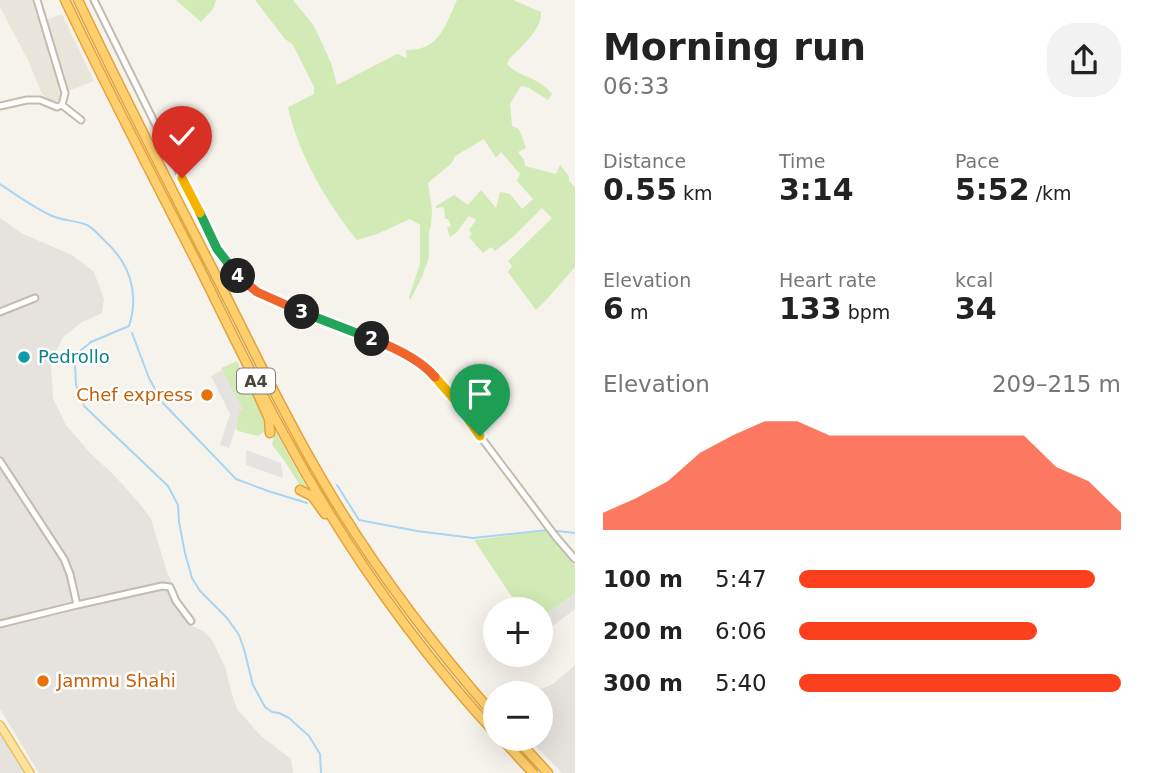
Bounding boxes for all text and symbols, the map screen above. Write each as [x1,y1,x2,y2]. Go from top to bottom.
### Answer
button: share [1047,23,1121,97]
text: Morning run [603,25,866,69]
text: 06:33 [603,73,669,99]
pin [152,106,212,178]
icon: check [163,117,201,155]
text: Distance [603,150,686,172]
text: Time [779,150,826,172]
text: Pace [955,150,999,172]
text: 0.55 [603,172,677,207]
text: 3:14 [779,172,854,207]
text: 5:52 [955,172,1030,207]
text: km [677,182,713,204]
text: /km [1030,182,1072,204]
pin: 4 [220,258,256,294]
text: 4 [231,264,244,286]
text: Elevation [603,269,691,291]
text: Heart rate [779,269,877,291]
text: kcal [955,269,993,291]
text: 6 [603,291,624,326]
text: 133 [779,291,842,326]
text: 34 [955,291,997,326]
pin: 3 [284,294,320,330]
text: 3 [295,300,308,322]
text: m [624,301,648,323]
text: bpm [842,301,890,323]
pin: 2 [354,322,390,356]
text: 2 [365,327,378,349]
place label: Pedrollo [38,346,110,367]
marker: Pedrollo [16,349,32,365]
pin [450,364,510,436]
road number: A4 [237,368,275,394]
text: Elevation [603,371,710,397]
text: 209–215 m [992,371,1121,397]
icon: arrive [461,375,499,413]
place label: Chef express [76,384,193,405]
marker: Chef express [199,387,215,403]
text: 100 m [603,566,683,592]
text: 5:47 [715,566,767,592]
map controls [483,597,553,751]
button: + [483,597,553,667]
text: 200 m [603,618,683,644]
text: 6:06 [715,618,767,644]
place label: Jammu Shahi [56,670,176,691]
text: 300 m [603,670,683,696]
text: 5:40 [715,670,767,696]
marker: Jammu Shahi [35,673,51,689]
button: − [483,681,553,751]

